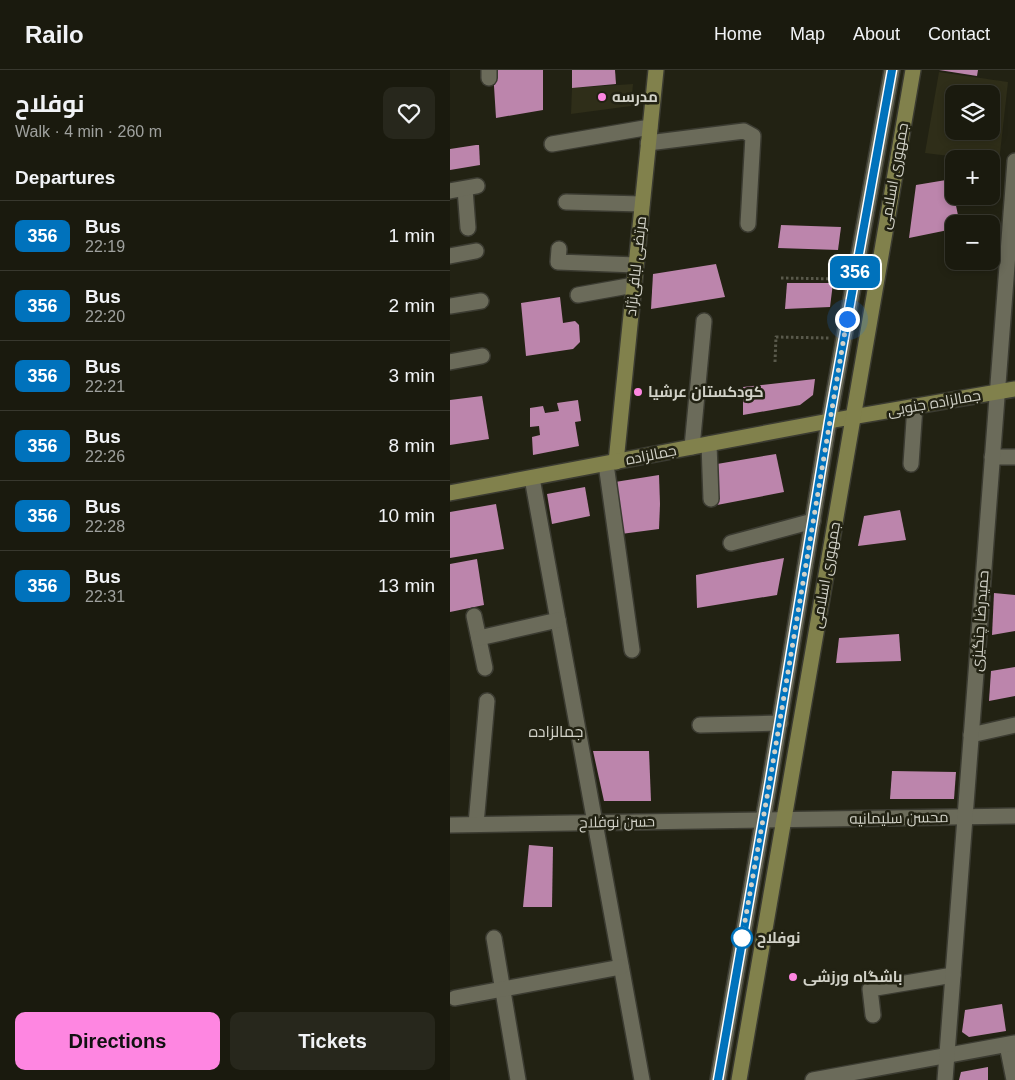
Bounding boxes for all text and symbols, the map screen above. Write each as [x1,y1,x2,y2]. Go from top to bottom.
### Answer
text: Railo [25,21,84,48]
text: Home [714,24,762,44]
text: Map [790,24,825,44]
text: About [853,24,900,44]
text: Contact [928,24,990,44]
map controls [945,85,1000,270]
button: layers [945,85,1000,140]
button: heart [383,87,435,139]
place label: مدرسه [612,88,658,106]
text: نوفلاح [15,90,84,117]
marker: مدرسه [596,91,608,103]
street label: جمهوری اسلامی [876,121,913,231]
text: Walk · 4 min · 260 m [15,123,162,140]
button: + [945,150,1000,205]
text: Departures [15,167,115,188]
street label: مرتضی لبافی‌نژاد [622,215,651,317]
button: − [945,215,1000,270]
text: Bus [85,216,121,237]
text: 1 min [389,225,435,246]
text: 356 [27,226,58,246]
text: 22:19 [85,238,125,255]
line badge: 356 [826,256,884,288]
text: 356 [840,262,870,282]
text: Bus [85,286,121,307]
text: 2 min [389,295,435,316]
text: 356 [27,296,58,316]
your location [835,307,860,332]
text: 22:20 [85,308,125,325]
text: Bus [85,356,121,377]
text: 3 min [389,365,435,386]
text: 356 [27,366,58,386]
text: 22:21 [85,378,125,395]
place label: کودکستان عرشیا [648,383,764,401]
marker: کودکستان عرشیا [632,386,644,398]
street label: جمالزاده جنوبی [886,386,982,421]
text: Bus [85,426,121,447]
text: 8 min [389,435,435,456]
text: 356 [27,436,58,456]
street label: جمالزاده [624,441,678,469]
text: 22:26 [85,448,125,465]
text: Bus [85,496,121,517]
text: 10 min [378,505,435,526]
text: 356 [27,506,58,526]
text: 22:28 [85,518,125,535]
street label: جمهوری اسلامی [808,520,845,630]
text: Bus [85,566,121,587]
street label: حمیدرضا چنگیزی [967,570,994,672]
text: 13 min [378,575,435,596]
text: 356 [27,576,58,596]
text: 22:31 [85,588,125,605]
district label: جمالزاده [529,723,583,741]
street label: محسن سلیمانیه [849,808,949,829]
street label: حسن نوفلاح [579,812,655,834]
marker: نوفلاح [731,927,753,949]
place label: نوفلاح [757,929,800,948]
place label: باشگاه ورزشی [803,968,903,986]
marker: باشگاه ورزشی [787,971,799,983]
button: Directions [15,1012,220,1070]
button: Tickets [230,1012,435,1070]

